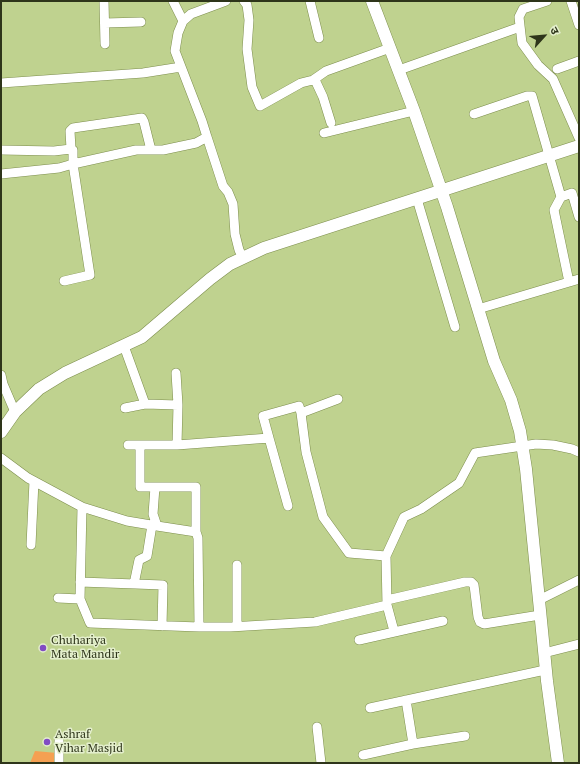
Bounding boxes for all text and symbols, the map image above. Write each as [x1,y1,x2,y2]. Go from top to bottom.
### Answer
north arrow [524,16,564,56]
text: उ [547,25,562,37]
place label: Chuhariya Mata Mandir [51,634,119,662]
marker: Chuhariya Mata Mandir [38,643,48,653]
place label: Ashraf Vihar Masjid [55,728,123,756]
marker: Ashraf Vihar Masjid [42,737,52,747]

